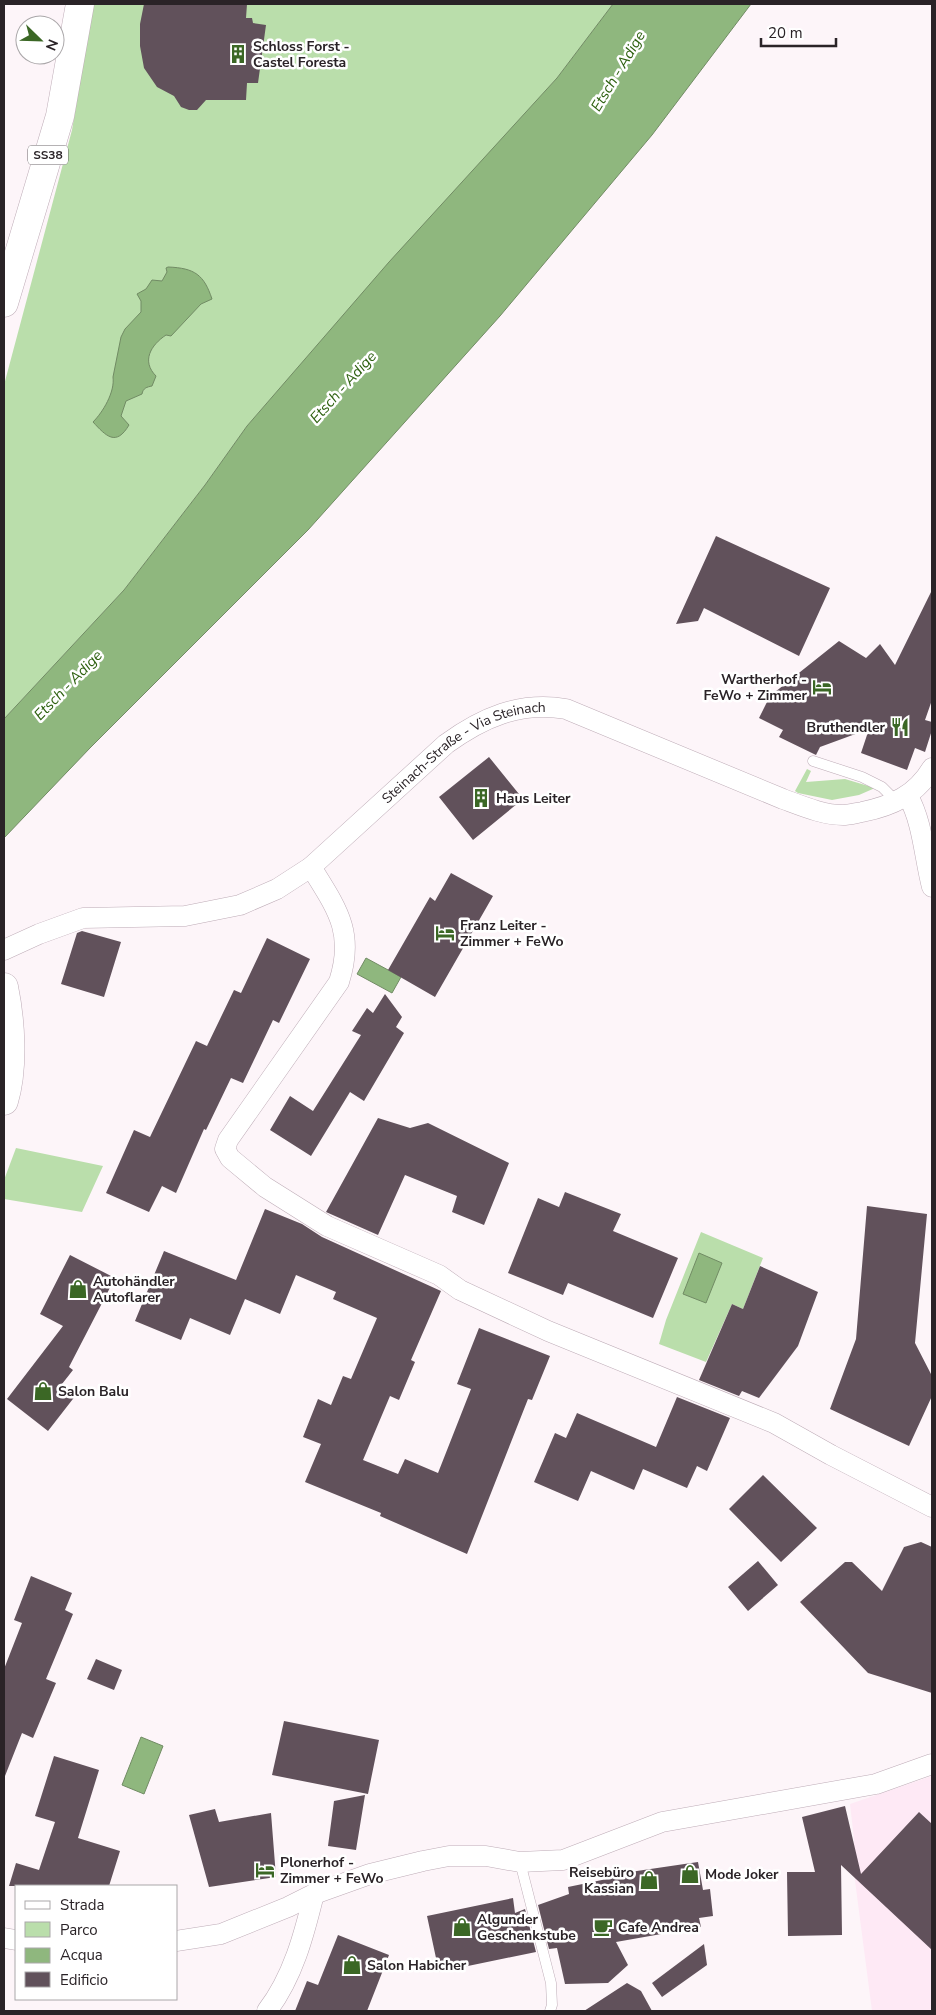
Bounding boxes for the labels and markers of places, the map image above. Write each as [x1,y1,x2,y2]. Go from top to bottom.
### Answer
place label: Schloss Forst - Castel Foresta [253,37,350,72]
building icon: Schloss Forst - Castel Foresta [227,43,249,65]
place label: Wartherhof - FeWo + Zimmer [703,670,808,705]
hotel icon: Wartherhof - FeWo + Zimmer [811,676,833,698]
restaurant icon: Bruthendler [889,716,911,738]
place label: Bruthendler [807,718,886,737]
building icon: Haus Leiter [470,787,492,809]
place label: Haus Leiter [496,789,571,808]
place label: Franz Leiter - Zimmer + FeWo [460,916,564,951]
hotel icon: Franz Leiter - Zimmer + FeWo [434,922,456,944]
place label: Autohändler Autoflarer [93,1272,175,1307]
shop icon: Autohändler Autoflarer [67,1278,89,1300]
shop icon: Salon Balu [32,1380,54,1402]
place label: Salon Balu [58,1382,129,1401]
place label: Plonerhof - Zimmer + FeWo [280,1853,384,1888]
hotel icon: Plonerhof - Zimmer + FeWo [254,1859,276,1881]
place label: Reisebüro Kassian [569,1863,634,1898]
shop icon: Mode Joker [679,1863,701,1885]
place label: Mode Joker [705,1865,779,1884]
shop icon: Reisebüro Kassian [638,1869,660,1891]
place label: Algunder Geschenkstube [477,1910,576,1945]
shop icon: Algunder Geschenkstube [451,1916,473,1938]
cafe icon: Cafe Andrea [592,1916,614,1938]
place label: Cafe Andrea [618,1918,699,1937]
shop icon: Salon Habicher [341,1954,363,1976]
place label: Salon Habicher [367,1956,467,1975]

